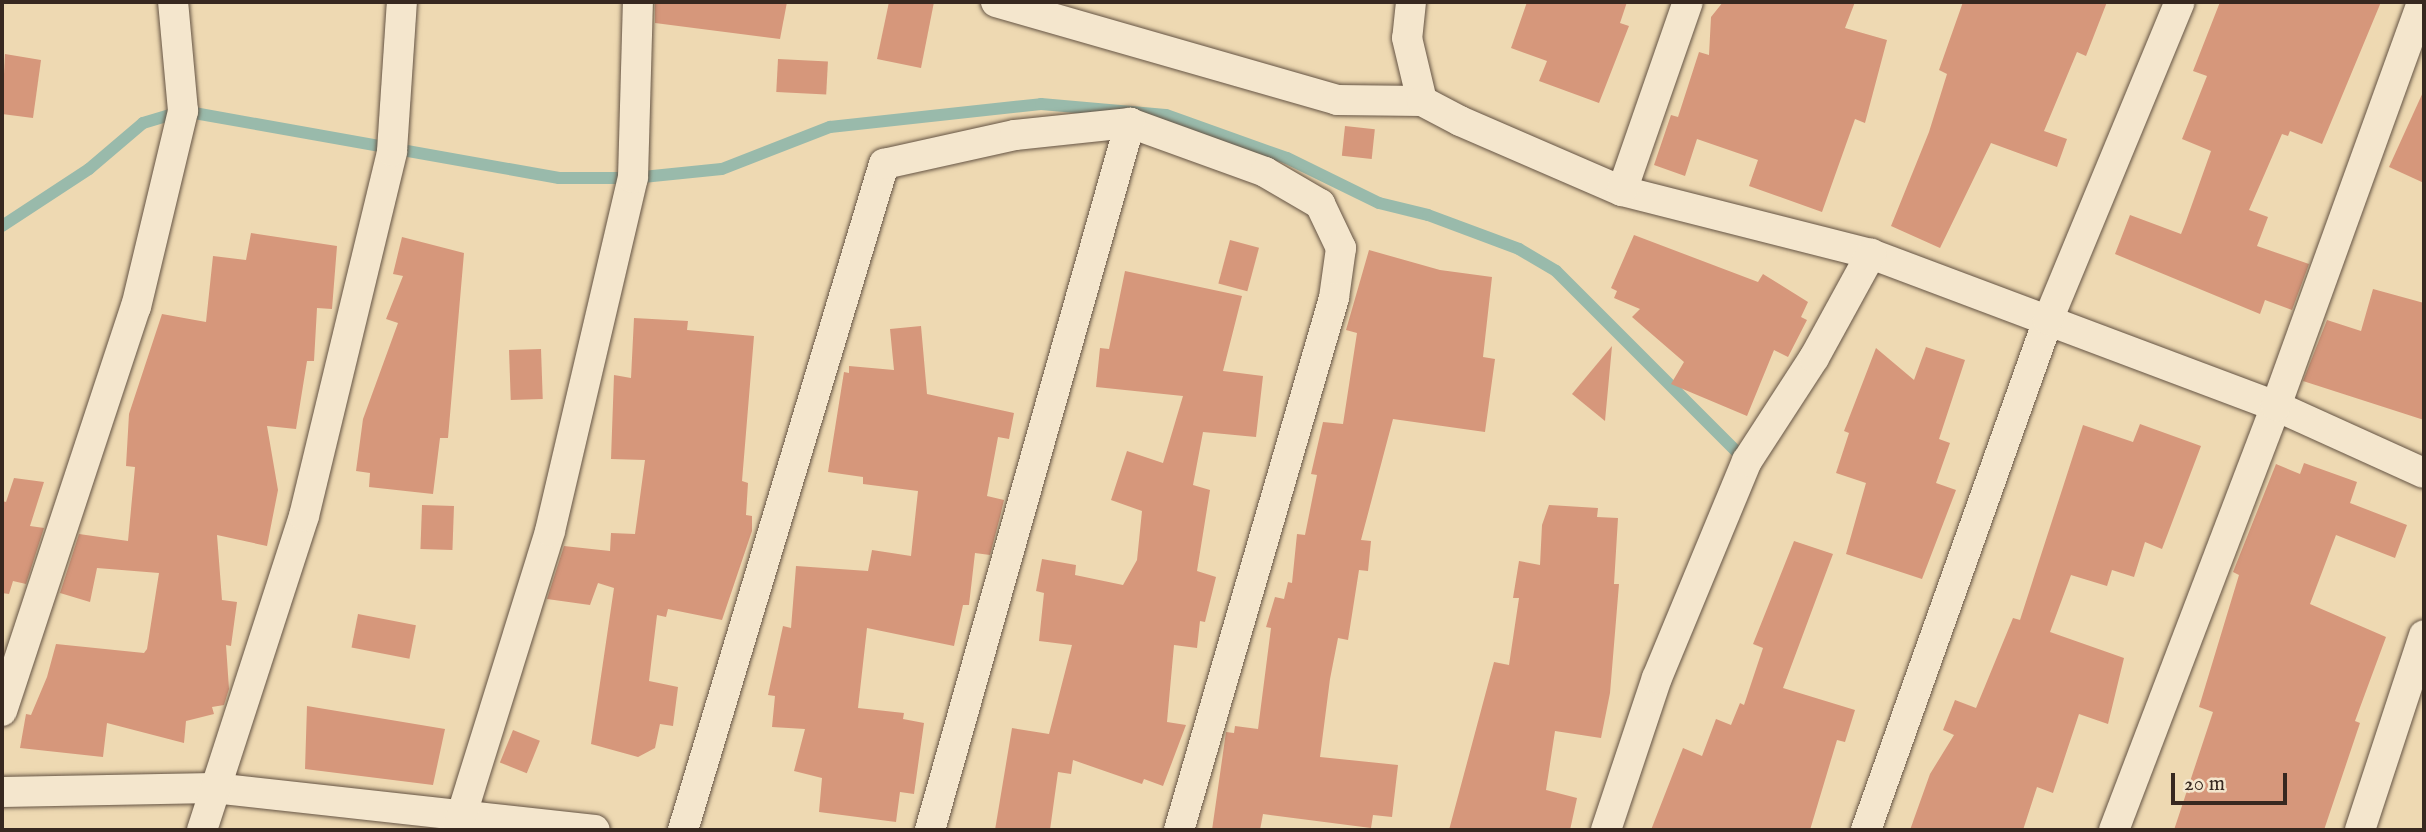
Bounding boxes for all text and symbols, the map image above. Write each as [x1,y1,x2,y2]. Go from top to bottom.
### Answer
scale bar [2174,758,2290,802]
text: 20 m [2184,771,2225,798]

